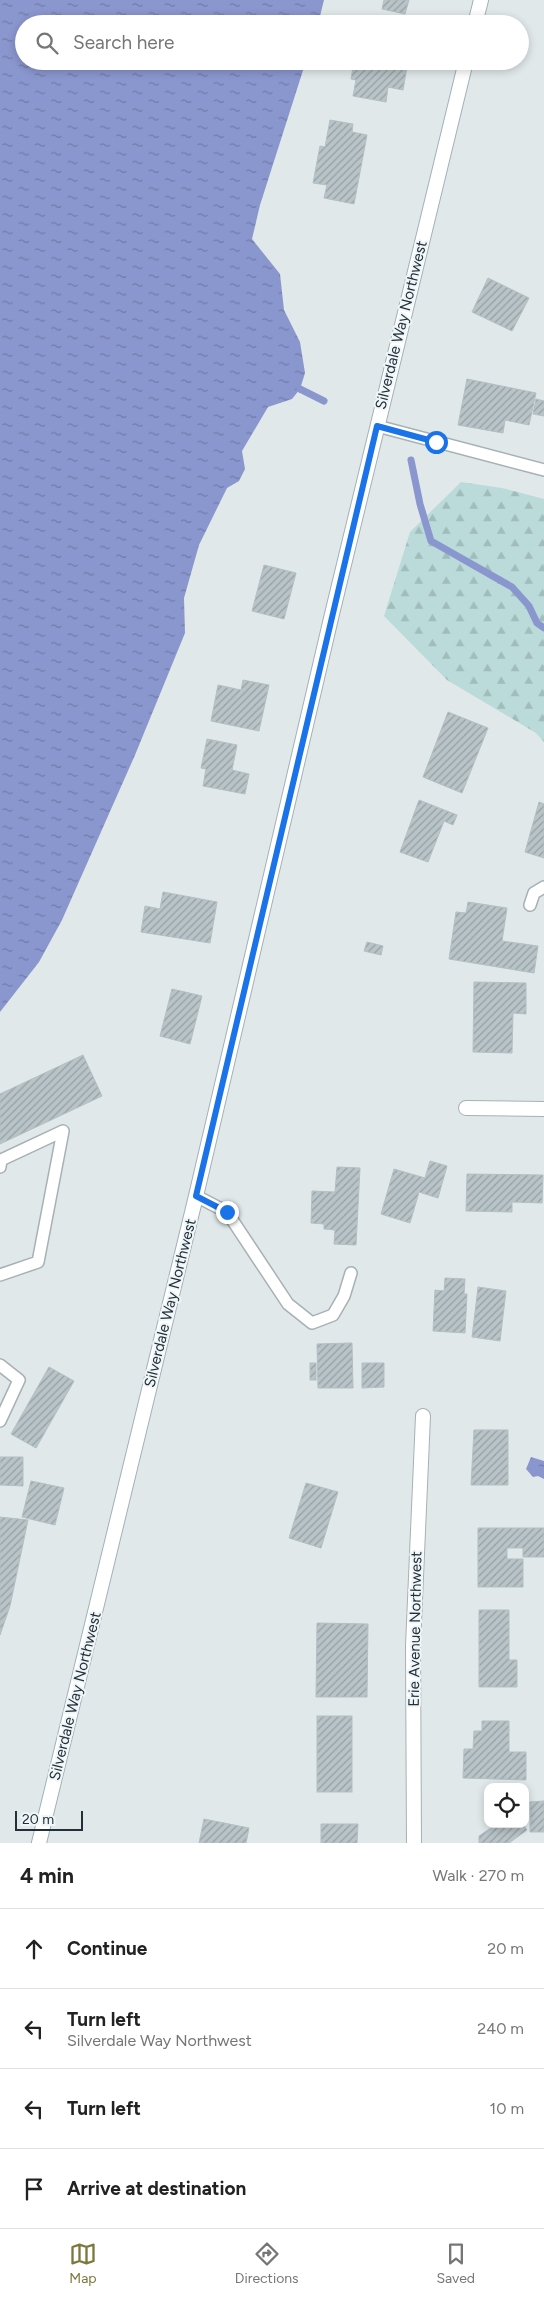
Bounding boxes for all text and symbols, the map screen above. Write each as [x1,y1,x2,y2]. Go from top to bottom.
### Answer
search box [15,15,529,70]
icon: search [33,29,61,57]
text: Search here [73,31,175,54]
street label: Silverdale Way Northwest [371,238,431,411]
route start [425,431,448,454]
route end [216,1201,239,1224]
street label: Silverdale Way Northwest [140,1216,200,1389]
street label: Erie Avenue Northwest [405,1551,425,1707]
street label: Silverdale Way Northwest [45,1609,105,1782]
map controls [484,1783,529,1828]
button: locate [484,1783,529,1828]
scale bar [15,1808,82,1831]
text: 20 m [22,1811,54,1828]
text: 4 min [20,1863,74,1888]
text: Walk · 270 m [433,1866,524,1885]
icon: ahead [20,1935,48,1963]
text: Continue [67,1937,147,1960]
text: 20 m [487,1939,524,1958]
text: Turn left [67,2008,141,2031]
icon: left [20,2015,48,2043]
text: 240 m [477,2019,524,2038]
text: Silverdale Way Northwest [67,2031,252,2050]
icon: left [20,2095,48,2123]
text: Turn left [67,2097,141,2120]
text: 10 m [490,2099,524,2118]
icon: arrive [20,2175,48,2203]
text: Arrive at destination [67,2177,246,2200]
tab: Map [69,2240,97,2287]
tab: Directions [235,2240,299,2287]
tab: Saved [436,2240,475,2287]

